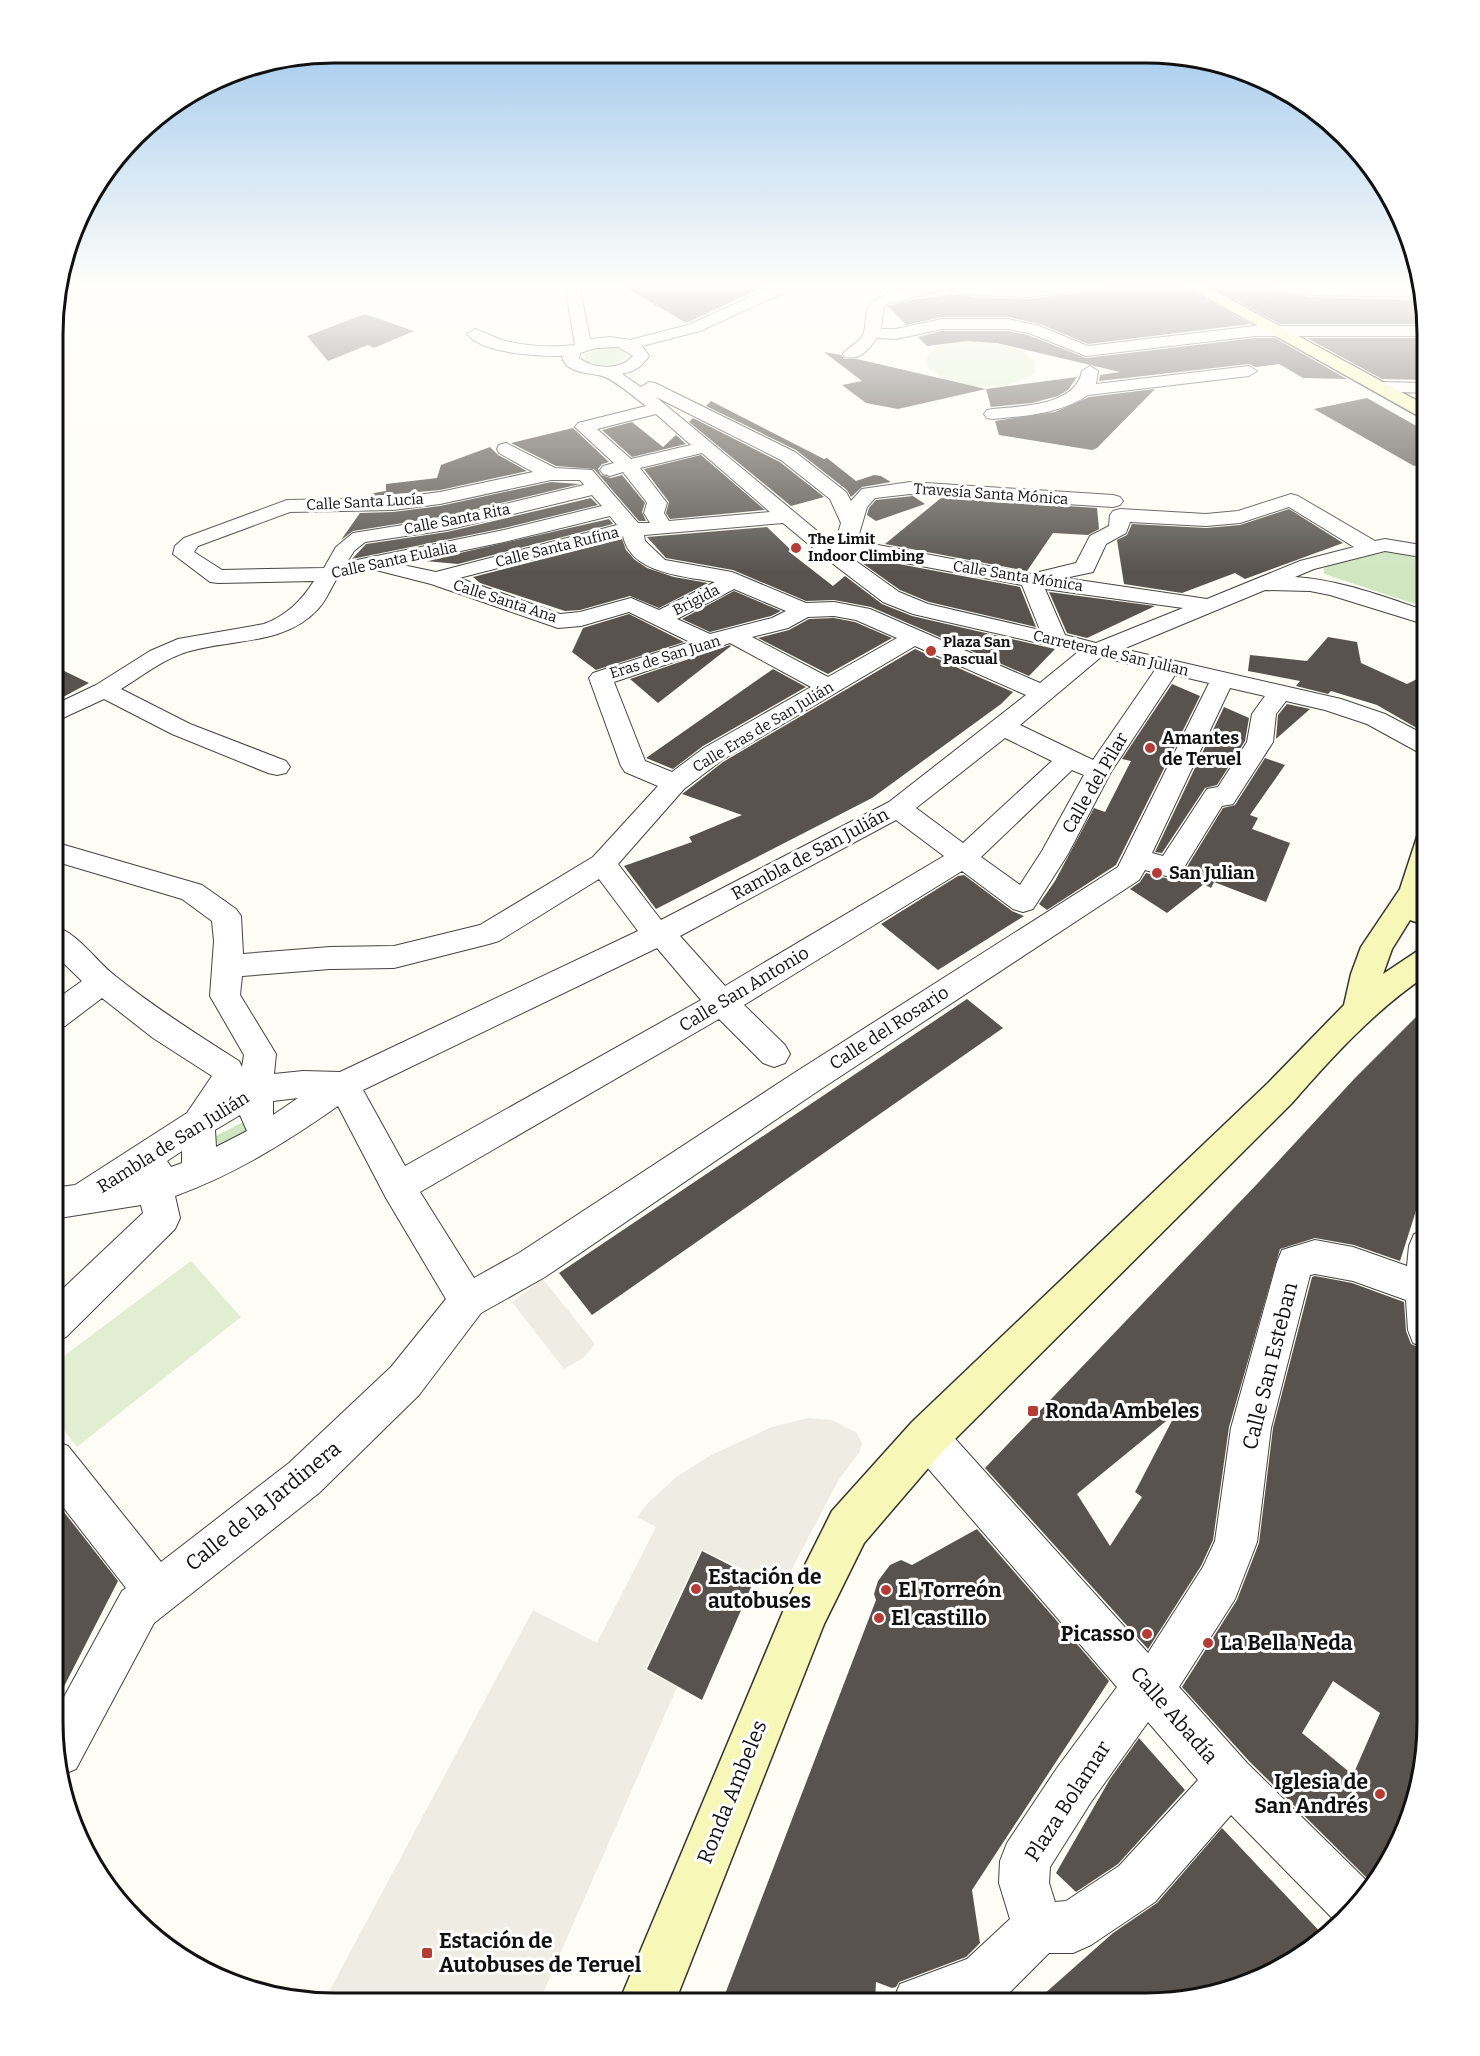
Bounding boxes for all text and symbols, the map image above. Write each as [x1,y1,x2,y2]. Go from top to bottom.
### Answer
street label: Travesía Santa Mónica [913,480,1069,508]
street label: Calle Santa Lucía [306,490,424,514]
street label: Calle Santa Rita [402,500,512,538]
street label: Calle Santa Rufina [493,523,621,571]
place label: The Limit Indoor Climbing [808,530,924,565]
street label: Calle Santa Eulalia [330,538,458,582]
marker: The Limit Indoor Climbing [789,541,803,555]
street label: Calle Santa Mónica [952,557,1084,595]
street label: Calle Santa Ana [451,576,559,626]
street label: Brigida [670,581,722,619]
street label: Carretera de San Julian [1031,626,1191,680]
street label: Eras de San Juan [607,631,723,682]
place label: Plaza San Pascual [943,633,1011,668]
marker: Plaza San Pascual [924,644,938,658]
street label: Calle Eras de San Julián [689,678,837,776]
place label: Amantes de Teruel [1162,727,1242,770]
street label: Calle del Pilar [1057,729,1133,837]
marker: Amantes de Teruel [1143,741,1157,755]
street label: Rambla de San Julián [728,803,893,905]
place label: San Julian [1169,862,1255,884]
marker: San Julian [1150,866,1164,880]
street label: Calle San Antonio [675,942,813,1036]
street label: Calle del Rosario [825,981,953,1075]
street label: Rambla de San Julián [93,1086,254,1198]
street label: Calle San Esteban [1237,1279,1303,1453]
place label: Ronda Ambeles [1045,1398,1199,1424]
marker: Ronda Ambeles [1026,1404,1040,1418]
street label: Calle de la Jardinera [180,1435,346,1577]
place label: Estación de autobuses [708,1564,822,1614]
place label: El Torreón [898,1577,1002,1603]
marker: Estación de autobuses [689,1582,703,1596]
marker: El Torreón [879,1583,893,1597]
place label: El castillo [891,1605,987,1631]
marker: El castillo [872,1611,886,1625]
place label: Picasso [1061,1621,1135,1647]
marker: Picasso [1140,1627,1154,1641]
place label: La Bella Neda [1220,1630,1353,1656]
marker: La Bella Neda [1201,1636,1215,1650]
street label: Calle Abadía [1125,1661,1224,1769]
street label: Ronda Ambeles [691,1717,773,1867]
street label: Plaza Bolamar [1019,1736,1117,1866]
place label: Iglesia de San Andrés [1254,1769,1368,1819]
marker: Iglesia de San Andrés [1373,1787,1387,1801]
place label: Estación de Autobuses de Teruel [439,1928,642,1978]
marker: Estación de Autobuses de Teruel [420,1946,434,1960]

